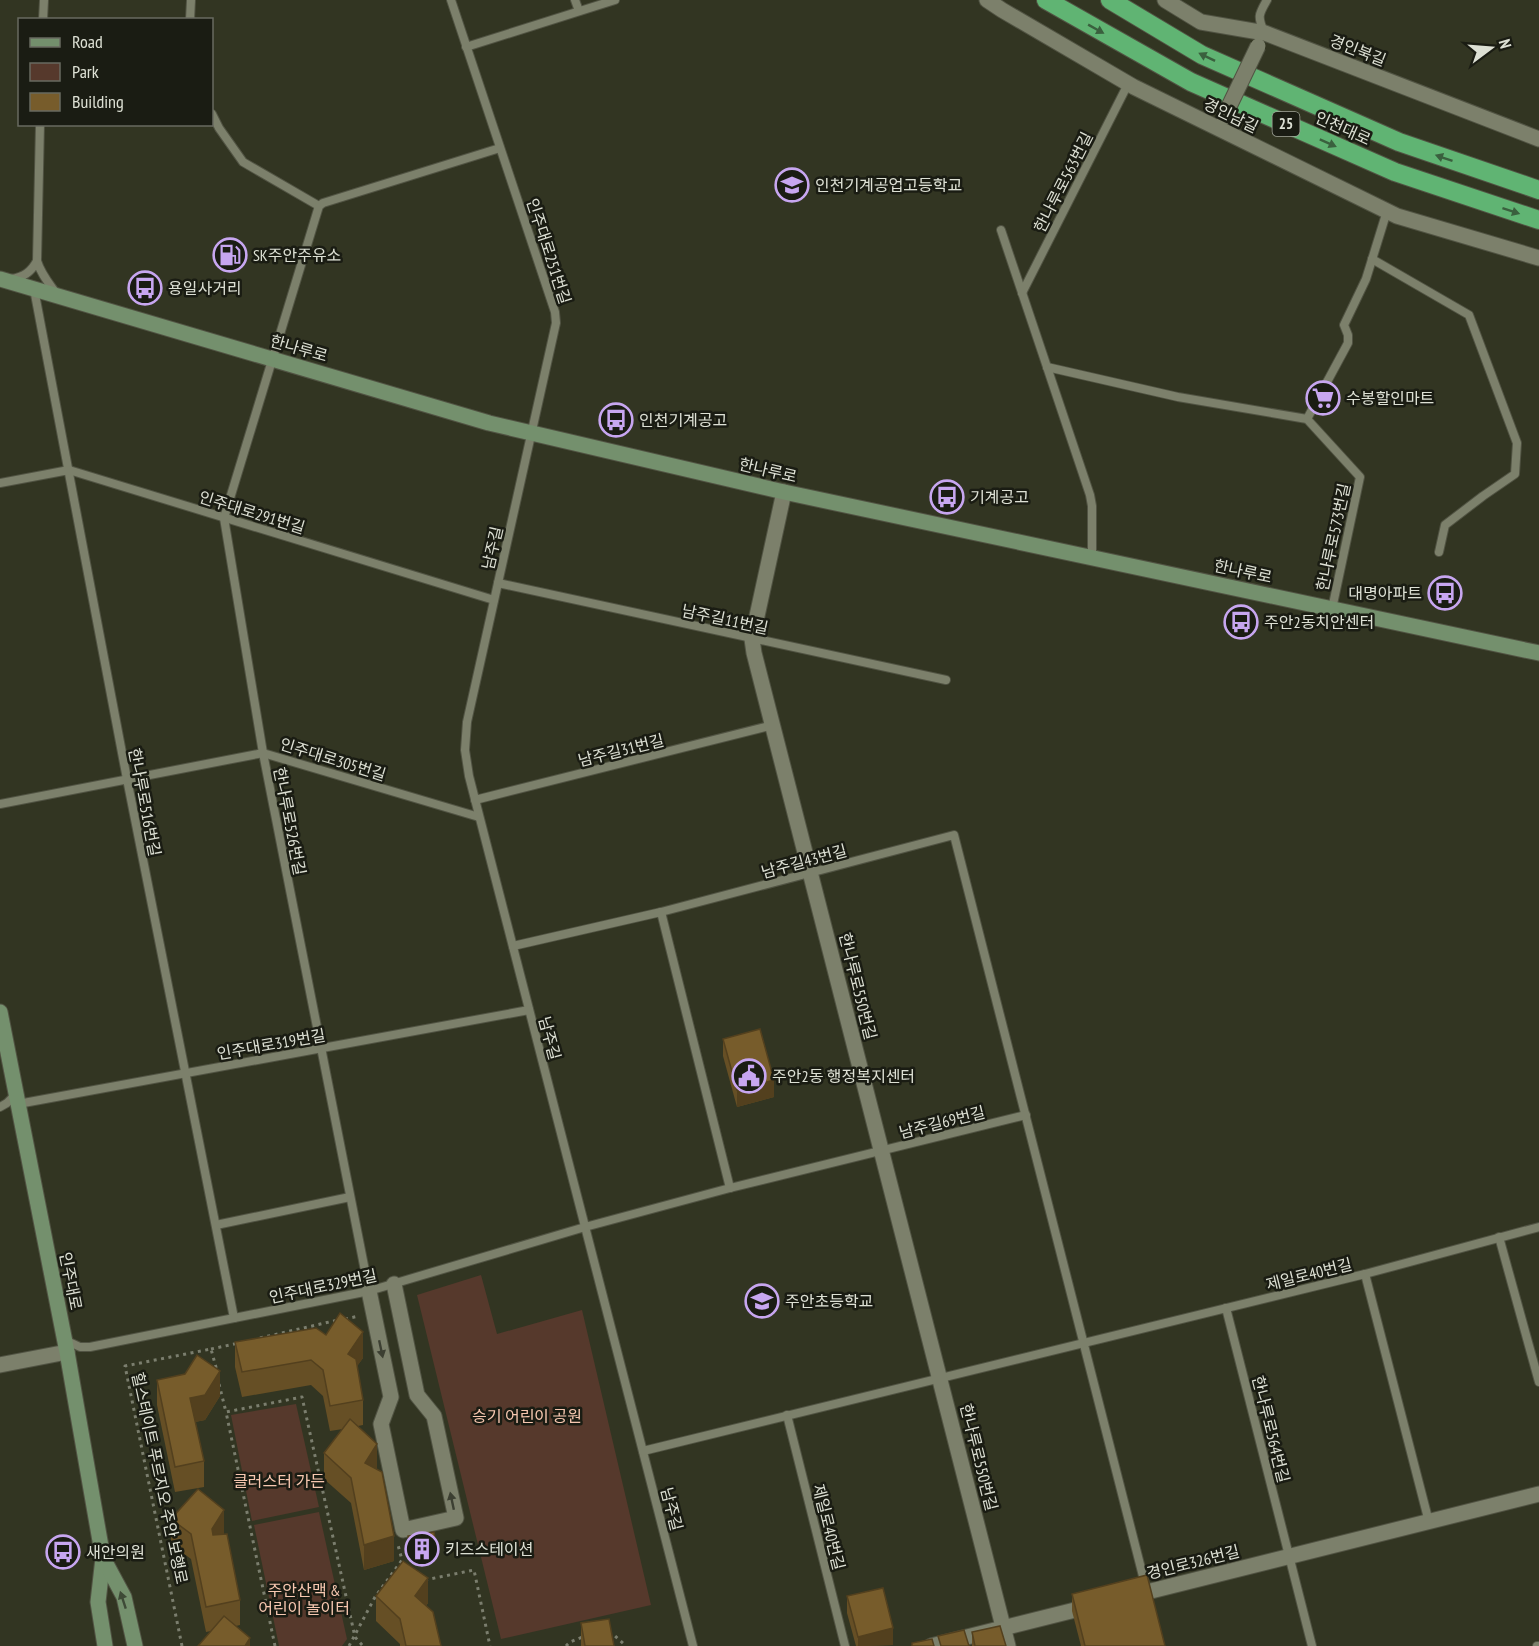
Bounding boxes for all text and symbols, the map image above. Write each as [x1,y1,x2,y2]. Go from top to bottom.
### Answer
legend [18,18,213,126]
north arrow [1461,18,1521,78]
one-way arrow [1088,24,1105,34]
text: Road [72,30,103,53]
street label: 경인북길 [1327,30,1389,70]
text: N [1495,37,1516,51]
one-way arrow [1198,52,1215,61]
text: Park [72,60,99,83]
text: Building [72,90,124,113]
street label: 경인남길 [1200,93,1262,137]
street label: 인천대로 [1312,107,1374,149]
road number: 25 [1272,112,1300,136]
street label: 한나루로563번길 [1029,128,1097,236]
one-way arrow [1319,138,1337,148]
one-way arrow [1435,152,1453,162]
school or university icon: 인천기계공업고등학교 [774,167,810,203]
place label: 인천기계공업고등학교 [815,175,962,195]
street label: 인주대로251번길 [523,196,575,306]
one-way arrow [1502,206,1520,216]
fuel station icon: SK주안주유소 [212,237,248,273]
place label: SK주안주유소 [253,245,341,265]
bus stop icon: 용일사거리 [127,270,163,306]
place label: 용일사거리 [168,278,242,298]
street label: 한나루로 [268,330,330,366]
supermarket icon: 수봉할인마트 [1305,380,1341,416]
place label: 수봉할인마트 [1346,388,1434,408]
bus stop icon: 인천기계공고 [598,402,634,438]
place label: 인천기계공고 [639,410,727,430]
street label: 한나루로 [737,454,799,486]
bus stop icon: 기계공고 [929,479,965,515]
street label: 한나루로573번길 [1312,481,1354,593]
street label: 인주대로291번길 [197,486,307,538]
place label: 기계공고 [970,487,1029,507]
street label: 남주길 [477,524,507,572]
street label: 한나루로 [1212,555,1274,587]
bus stop icon: 대명아파트 [1427,575,1463,611]
place label: 대명아파트 [1348,583,1422,603]
street label: 남주길11번길 [680,600,770,638]
bus stop icon: 주안2동치안센터 [1223,604,1259,640]
place label: 주안2동치안센터 [1264,612,1374,632]
street label: 남주길31번길 [576,730,666,770]
street label: 인주대로305번길 [278,733,388,785]
street label: 한나루로516번길 [125,746,165,858]
street label: 한나루로526번길 [270,765,310,877]
street label: 남주길43번길 [759,840,849,882]
street label: 한나루로550번길 [835,930,881,1042]
street label: 남주길 [535,1014,565,1062]
street label: 인주대로319번길 [215,1025,327,1063]
public building icon: 주안2동 행정복지센터 [731,1058,767,1094]
place label: 주안2동 행정복지센터 [772,1066,915,1086]
street label: 남주길69번길 [897,1102,987,1142]
street label: 인주대로 [56,1250,86,1312]
street label: 제일로40번길 [1264,1254,1354,1294]
street label: 인주대로329번길 [267,1265,379,1307]
school or university icon: 주안초등학교 [744,1283,780,1319]
place label: 주안초등학교 [785,1291,873,1311]
one-way arrow [377,1339,386,1358]
street label: 힐스테이트 푸르지오 주안 보행로 [128,1370,192,1586]
street label: 한나루로564번길 [1248,1373,1294,1485]
street label: 한나루로550번길 [956,1401,1002,1513]
park label: 승기 어린이 공원 [472,1406,582,1426]
park label: 클러스터 가든 [233,1471,325,1491]
street label: 제일로40번길 [809,1482,849,1572]
street label: 남주길 [657,1485,687,1533]
one-way arrow [447,1492,457,1511]
building icon: 키즈스테이션 [404,1531,440,1567]
bus stop icon: 새안의원 [45,1534,81,1570]
place label: 키즈스테이션 [445,1539,533,1559]
street label: 경인로326번길 [1144,1541,1242,1583]
place label: 새안의원 [86,1542,145,1562]
park label: 주안산맥 & 어린이 놀이터 [258,1580,350,1618]
one-way arrow [118,1591,128,1609]

